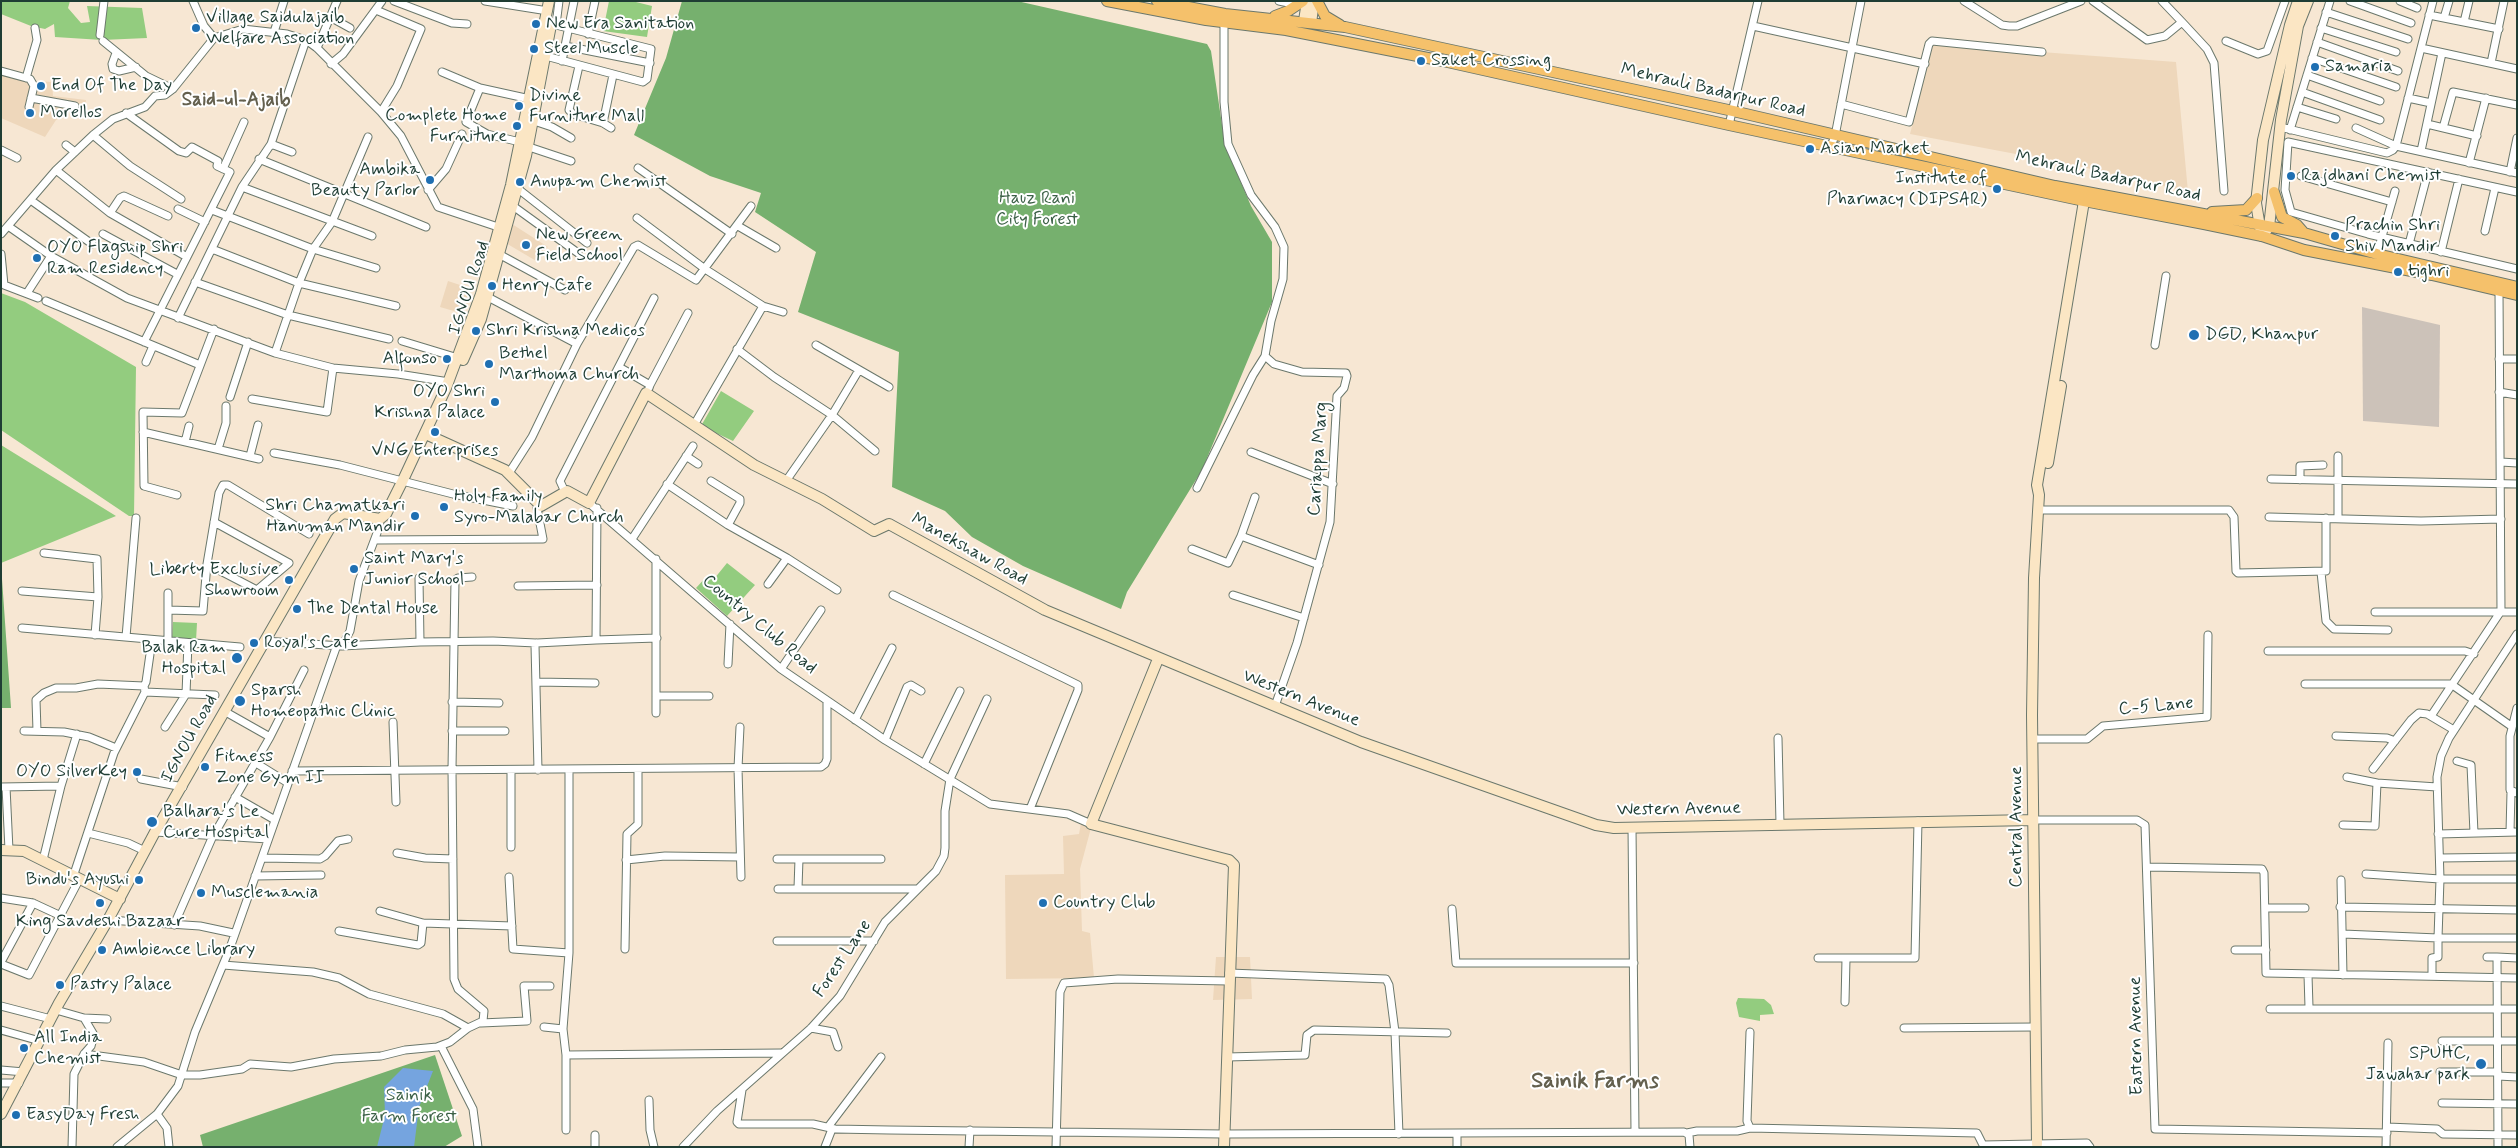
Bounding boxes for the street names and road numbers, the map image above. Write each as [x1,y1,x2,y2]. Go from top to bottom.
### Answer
street label: Mehrauli Badarpur Road [1619,59,1807,123]
street label: Mehrauli Badarpur Road [2013,147,2203,207]
street label: IGNOU Road [445,238,495,338]
street label: Cariappa Marg [1304,401,1334,517]
street label: Manekshaw Road [907,509,1031,591]
street label: Country Club Road [697,571,821,679]
street label: Western Avenue [1239,666,1363,732]
street label: IGNOU Road [157,691,223,787]
street label: C-5 Lane [2118,693,2194,721]
street label: Central Avenue [2006,766,2028,888]
street label: Western Avenue [1617,798,1741,822]
street label: Forest Lane [809,916,877,1002]
street label: Eastern Avenue [2125,976,2149,1096]

